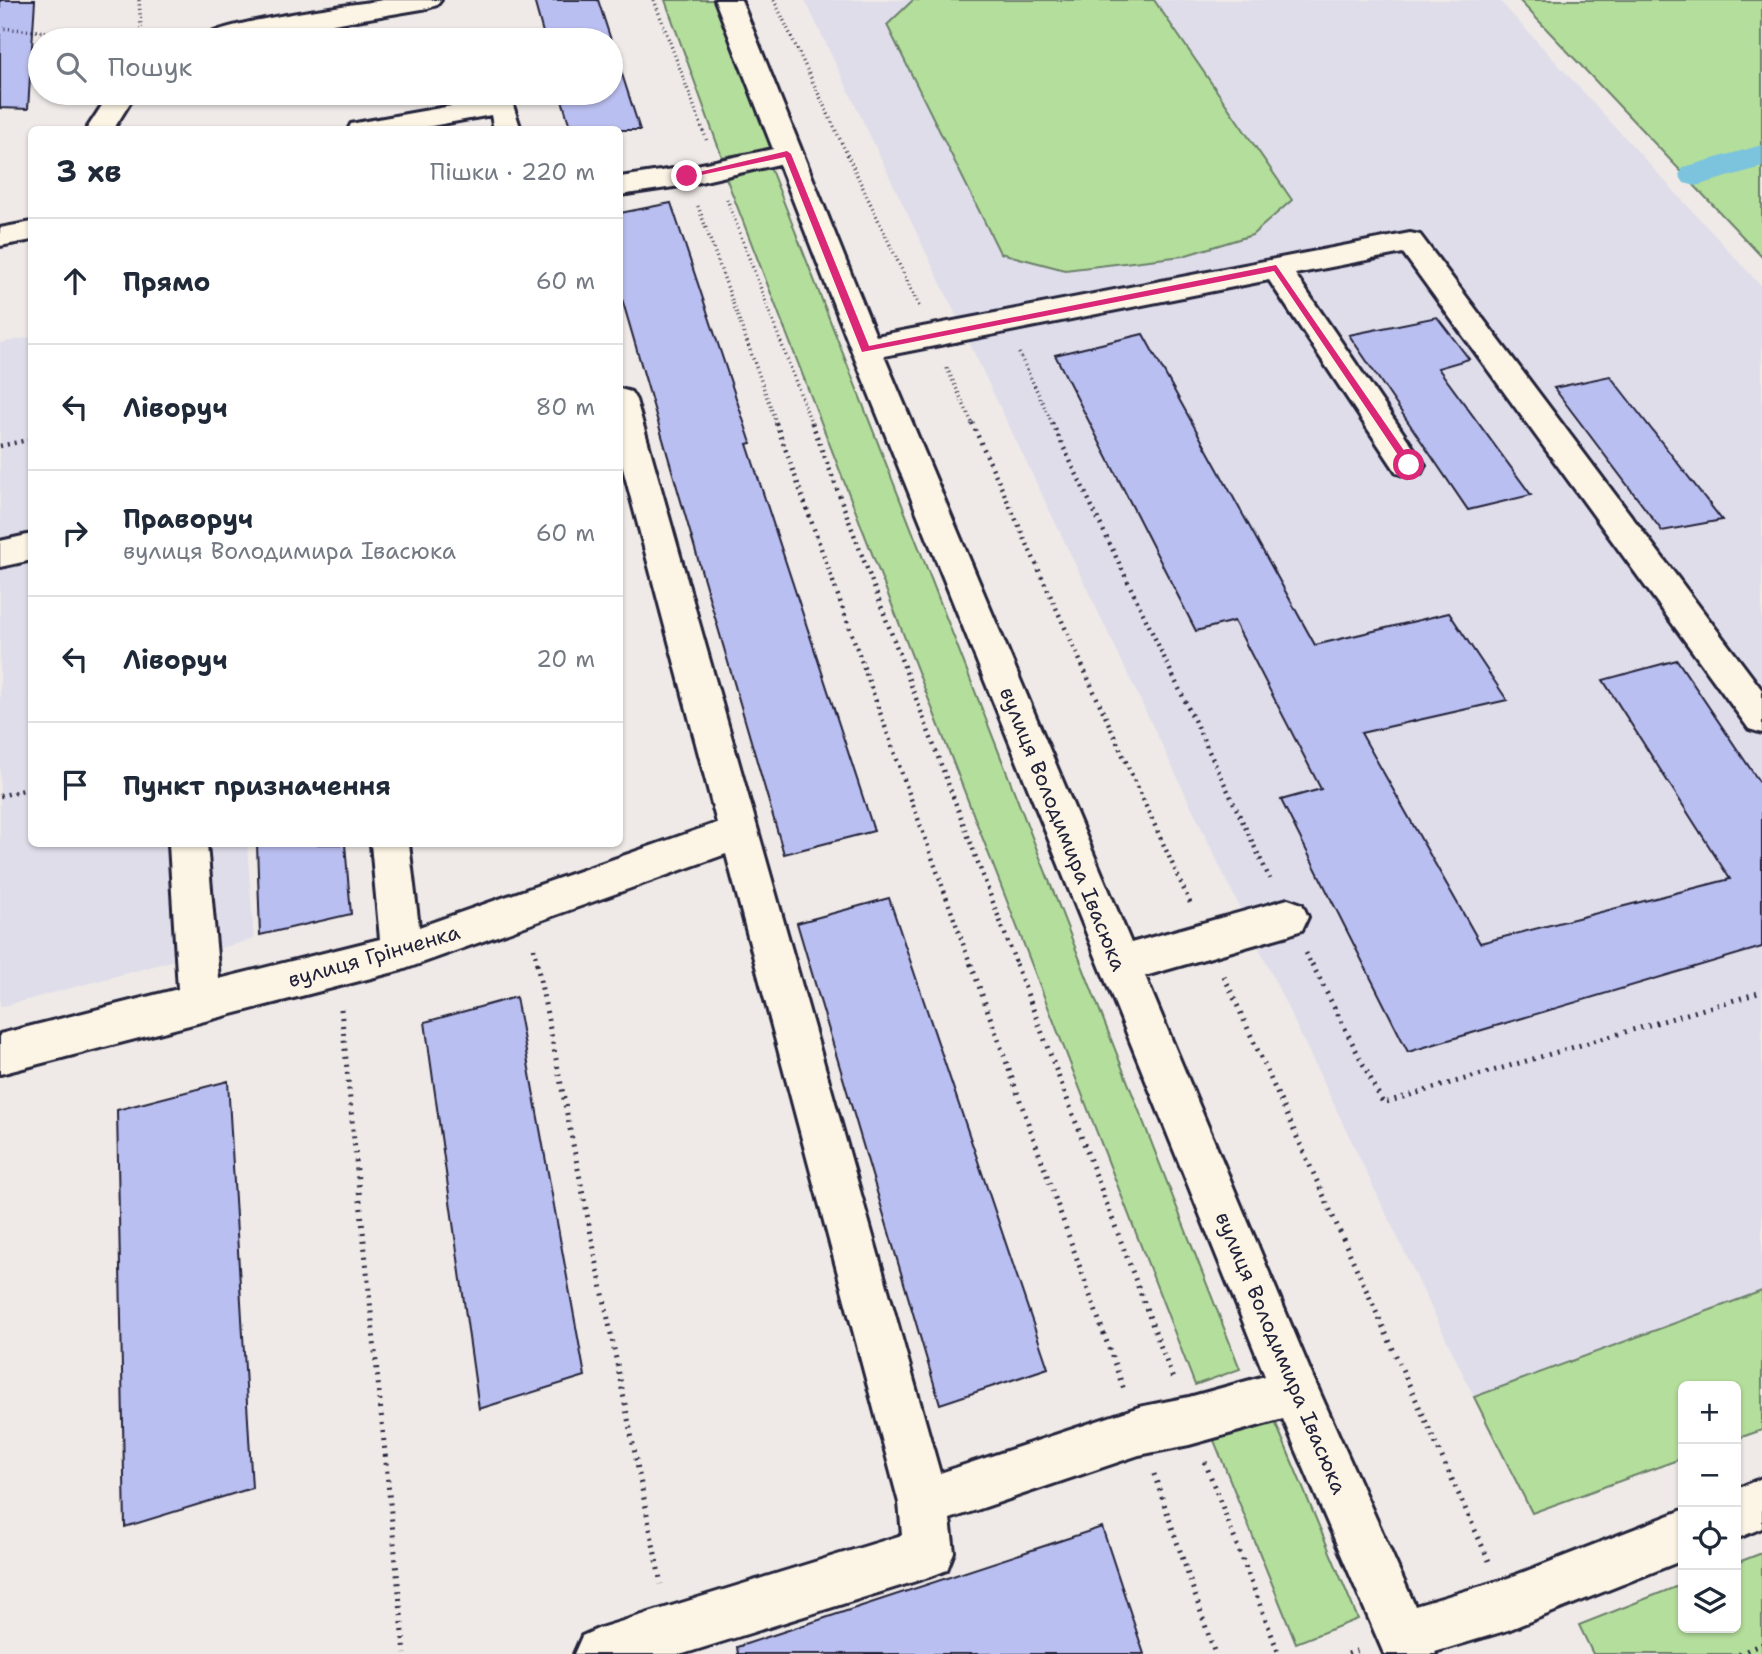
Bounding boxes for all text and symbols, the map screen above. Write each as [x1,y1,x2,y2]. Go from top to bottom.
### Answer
search box [28,28,623,105]
icon: search [52,48,90,86]
text: Пошук [108,49,192,84]
text: 3 хв [56,151,121,192]
text: Пішки · 220 m [430,157,595,187]
route end [671,160,702,191]
icon: ahead [56,262,94,300]
text: Прямо [123,264,211,299]
text: 60 m [536,266,595,296]
icon: left [56,388,94,426]
text: Ліворуч [123,390,228,425]
text: 80 m [536,392,595,422]
route start [1393,449,1424,480]
text: Праворуч [123,501,253,536]
icon: right [56,514,94,552]
text: 60 m [536,518,595,548]
text: вулиця Володимира Івасюка [123,536,456,566]
icon: left [56,640,94,678]
text: Ліворуч [123,642,228,677]
text: 20 m [536,644,595,674]
street label: вулиця Володимира Івасюка [993,683,1133,975]
icon: arrive [56,766,94,804]
text: Пункт призначення [123,768,391,803]
street label: вулиця Грінченка [285,918,463,994]
street label: вулиця Володимира Івасюка [1209,1208,1353,1498]
map controls [1678,1381,1741,1633]
button: + [1678,1381,1741,1444]
button: − [1678,1444,1741,1507]
button: locate [1678,1507,1741,1570]
button: layers [1678,1570,1741,1633]

